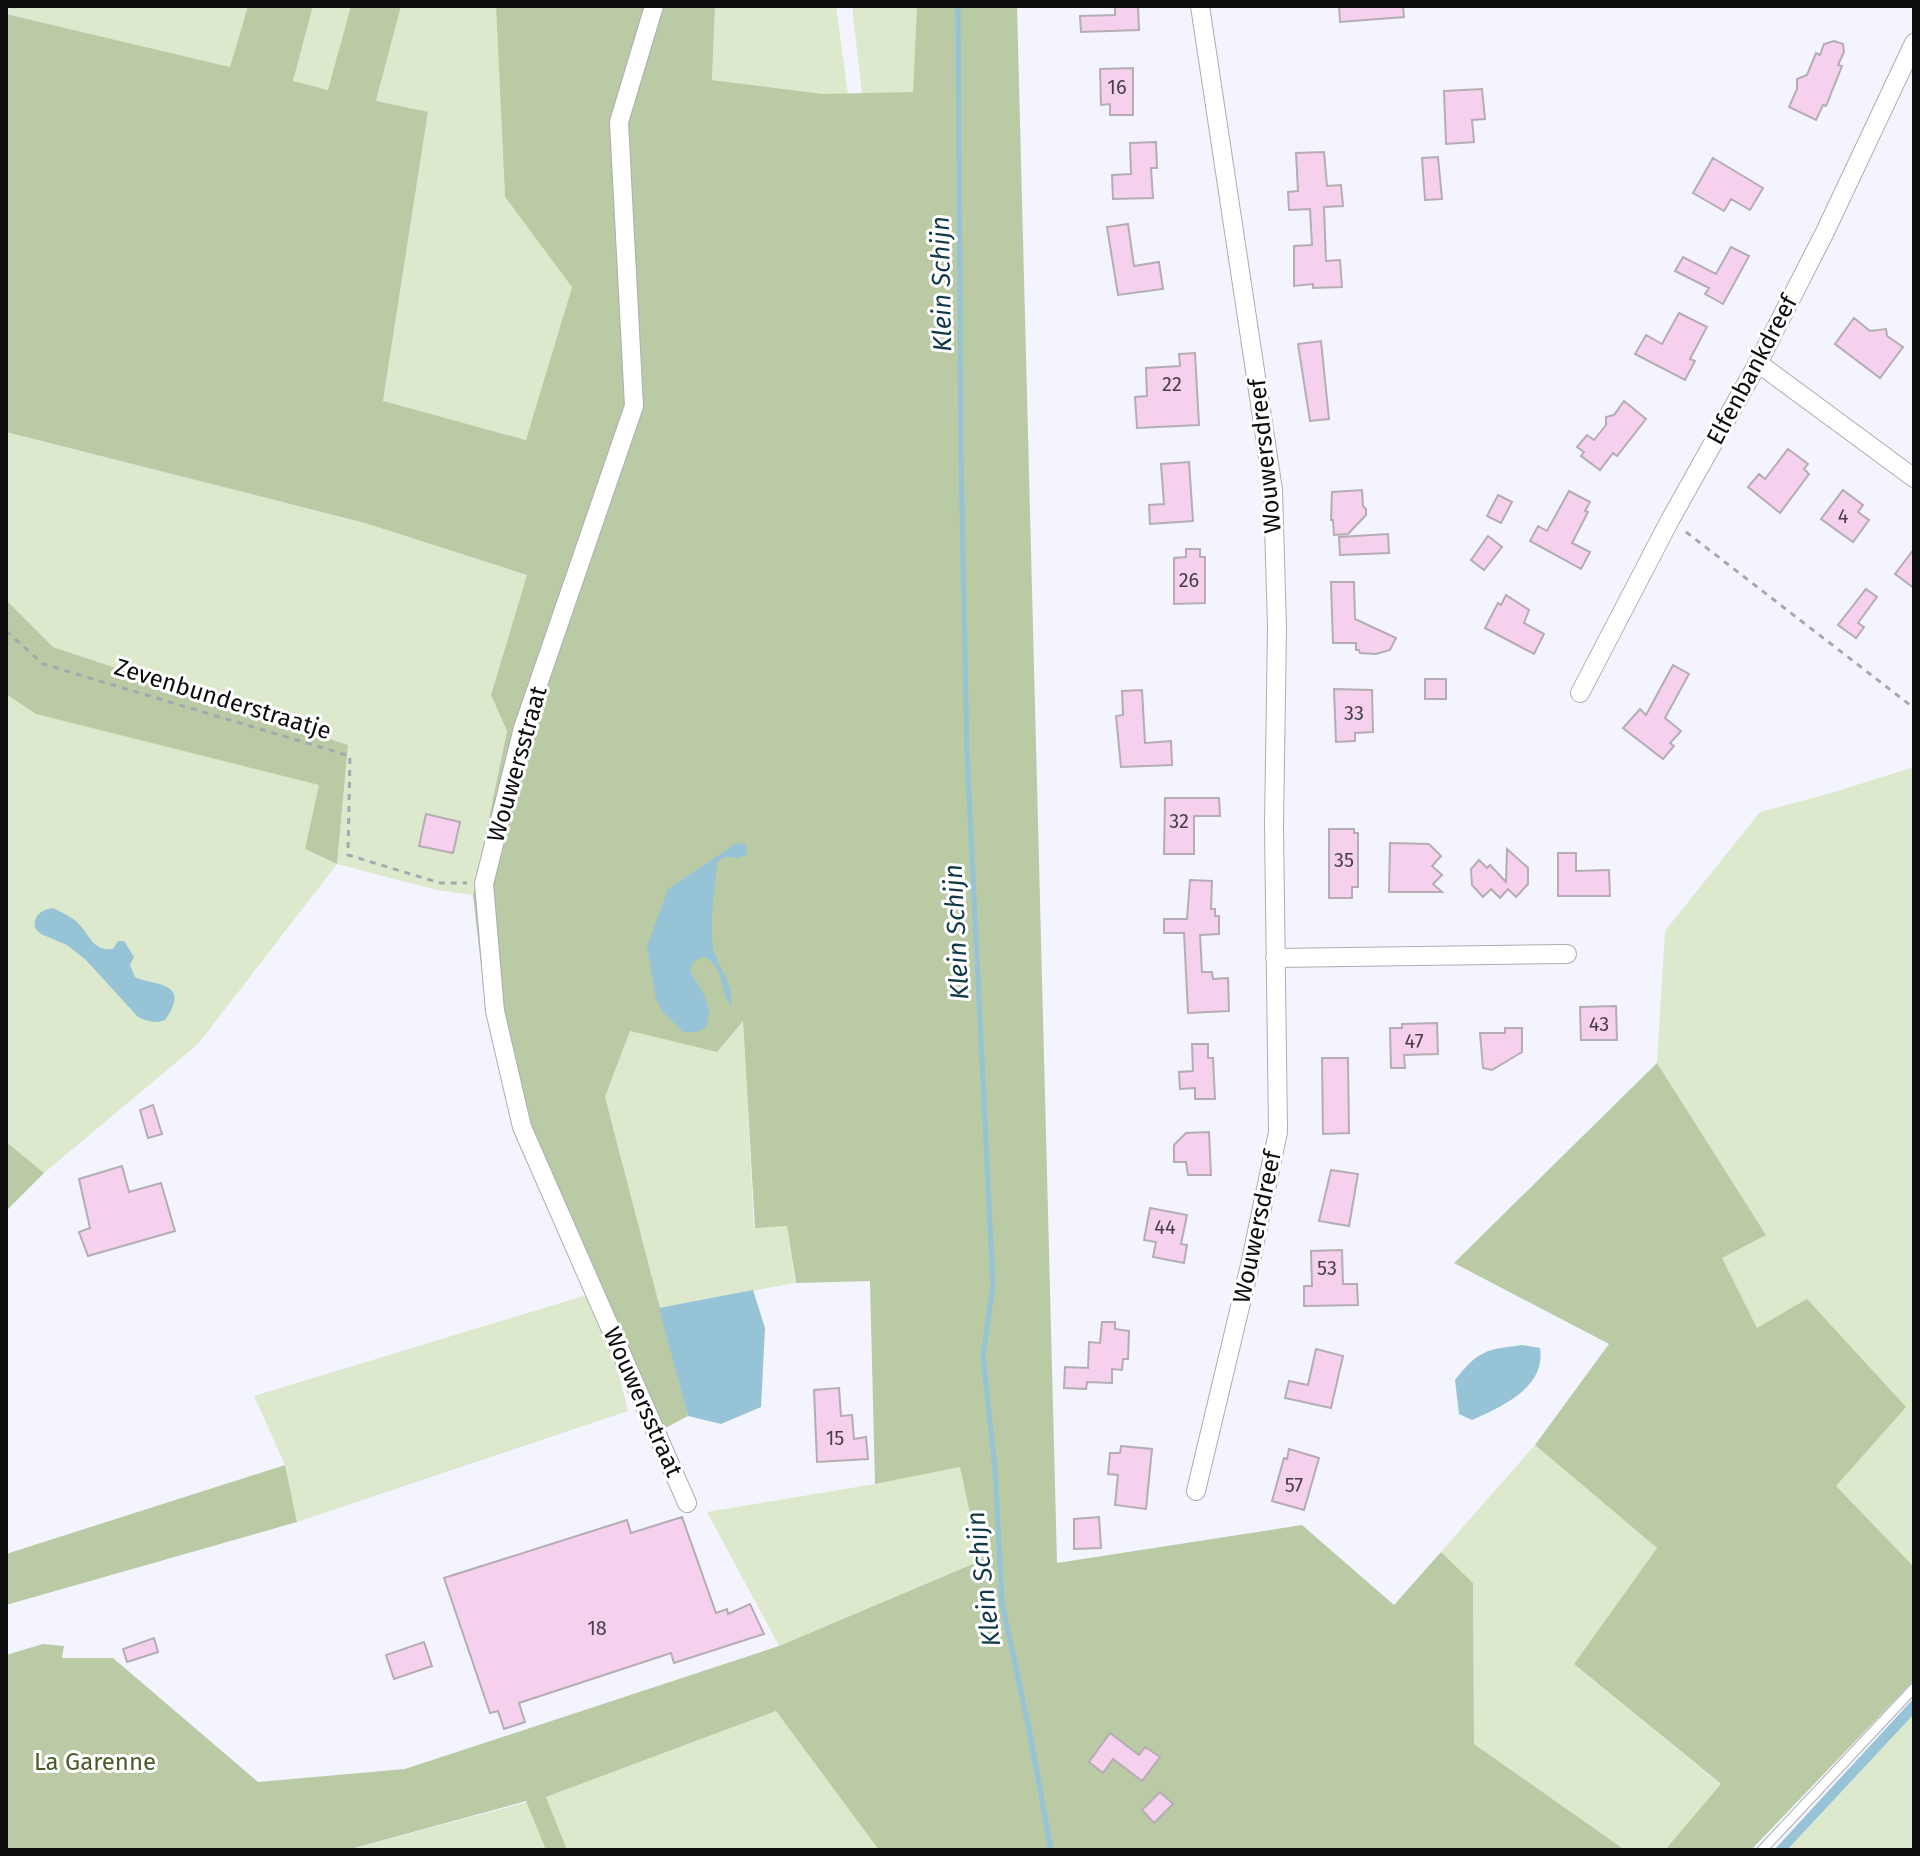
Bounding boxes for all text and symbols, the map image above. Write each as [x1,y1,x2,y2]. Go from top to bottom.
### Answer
house number: 16 [1107,75,1127,99]
water label: Klein Schijn [925,216,958,352]
street label: Elfenbankdreef [1701,289,1804,449]
house number: 22 [1162,372,1182,396]
street label: Wouwersdreef [1243,375,1287,535]
house number: 4 [1838,504,1849,528]
house number: 26 [1179,568,1199,592]
street label: Zevenbunderstraatje [111,653,335,745]
street label: Wouwersstraat [481,683,553,845]
house number: 33 [1344,701,1364,725]
house number: 32 [1169,809,1189,833]
house number: 35 [1334,848,1354,872]
water label: Klein Schijn [937,863,976,1001]
house number: 43 [1589,1012,1609,1036]
house number: 47 [1404,1029,1424,1053]
street label: Wouwersdreef [1227,1146,1287,1306]
house number: 44 [1154,1215,1176,1239]
house number: 53 [1317,1256,1337,1280]
street label: Wouwersstraat [598,1323,689,1481]
house number: 15 [826,1426,844,1450]
house number: 57 [1285,1473,1303,1497]
water label: Klein Schijn [960,1510,1007,1648]
house number: 18 [587,1616,607,1640]
park label: La Garenne [34,1748,156,1776]

